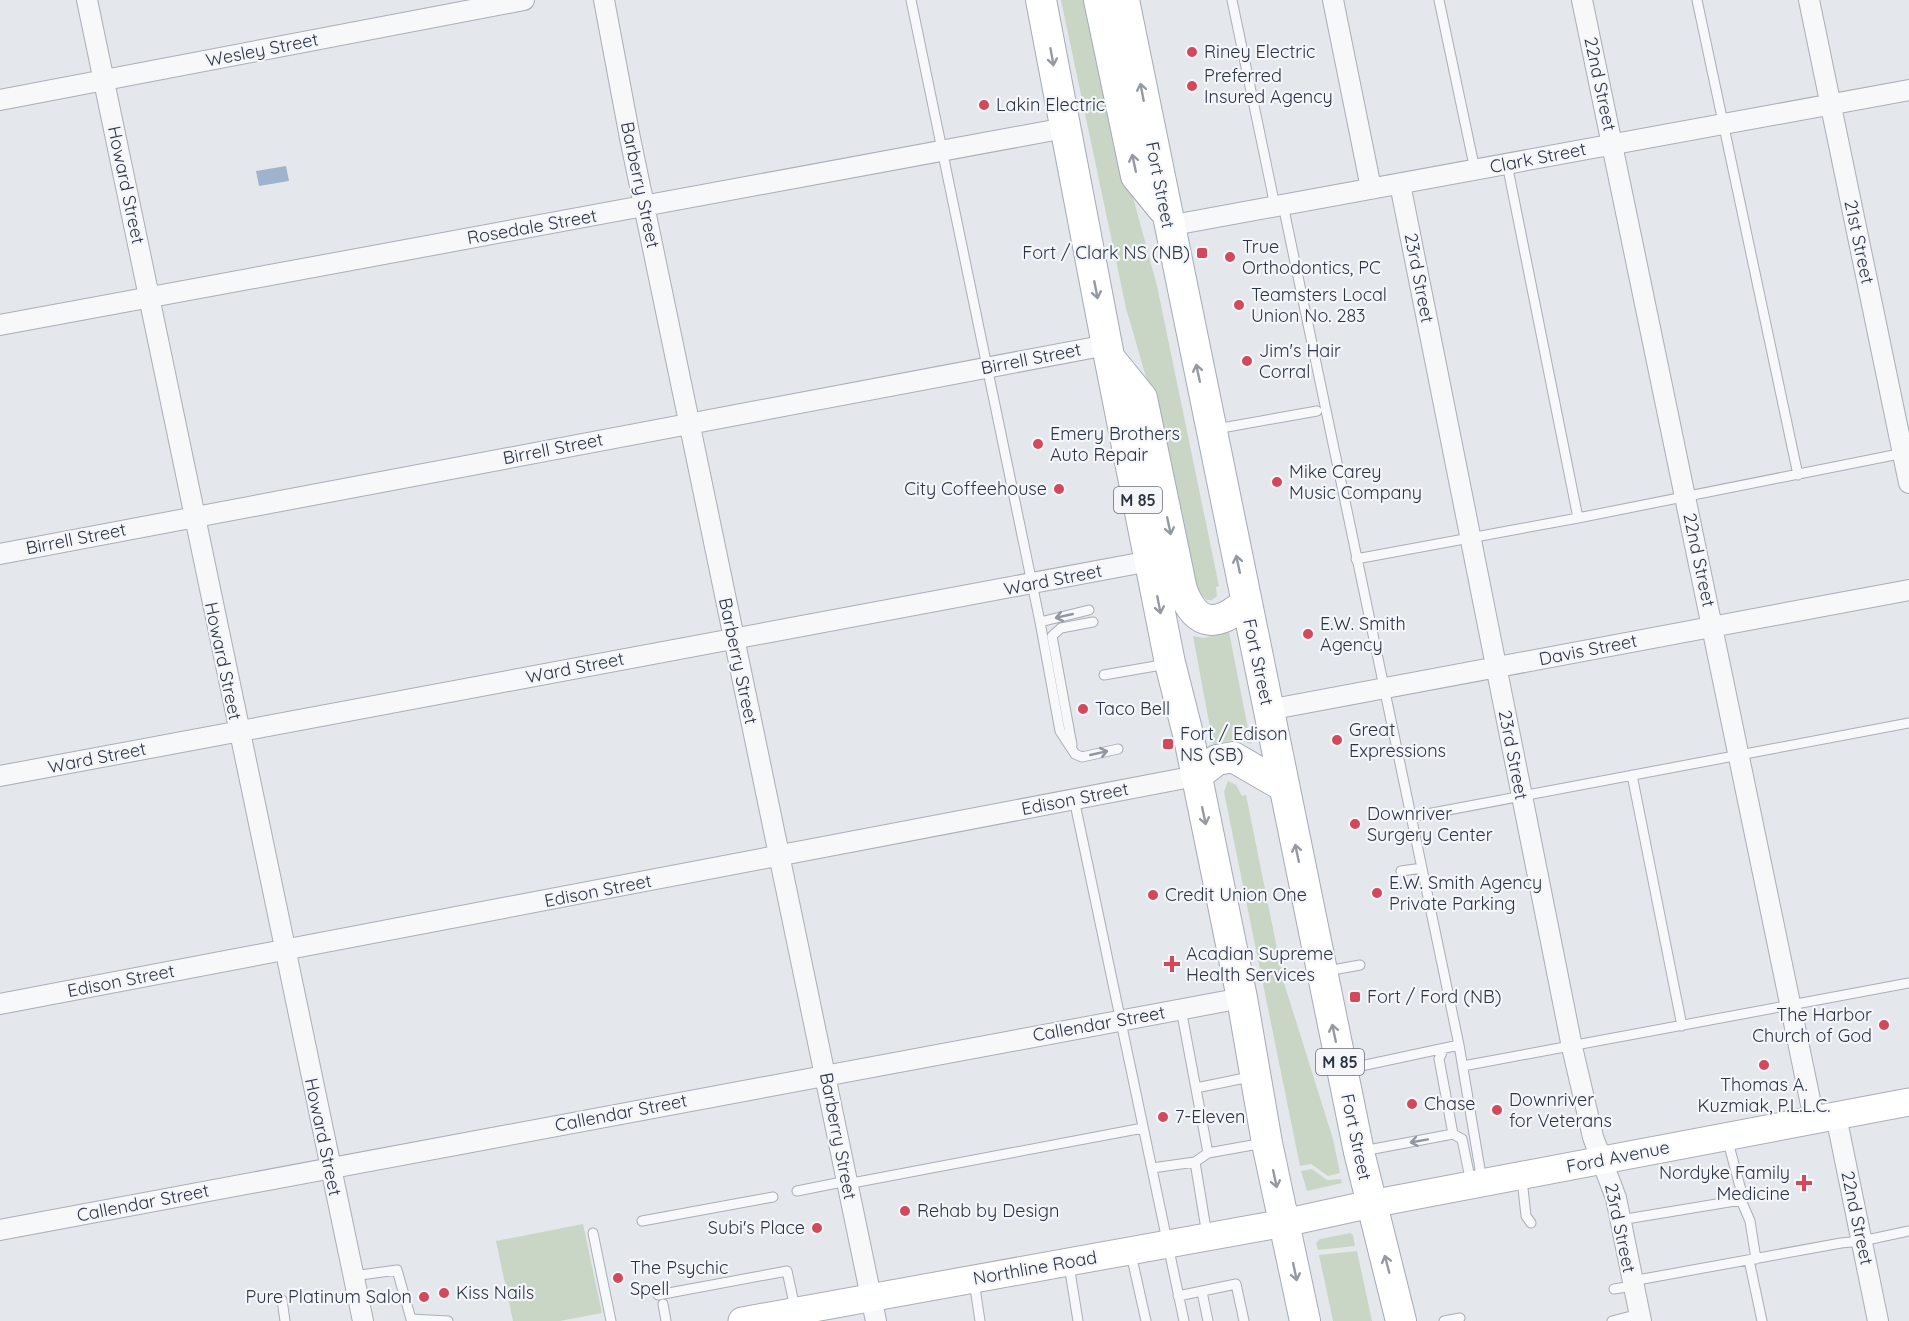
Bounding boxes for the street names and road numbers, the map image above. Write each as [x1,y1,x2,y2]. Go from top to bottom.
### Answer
street label: Wesley Street [204,27,320,72]
street label: 22nd Street [1579,35,1622,133]
street label: Barberry Street [616,119,665,250]
street label: Howard Street [103,124,150,246]
street label: Clark Street [1488,137,1588,178]
street label: Fort Street [1141,140,1180,230]
street label: 21st Street [1839,198,1880,286]
street label: Rosedale Street [465,204,599,249]
street label: 23rd Street [1400,231,1439,325]
street label: Birrell Street [979,338,1083,379]
street label: Birrell Street [501,428,605,469]
road number: M 85 [1114,487,1162,513]
street label: 22nd Street [1678,511,1721,609]
street label: Birrell Street [24,518,128,559]
street label: Ward Street [1002,559,1104,600]
street label: Barberry Street [714,595,763,726]
street label: Howard Street [200,600,247,722]
street label: Fort Street [1238,616,1279,707]
street label: Davis Street [1537,629,1639,670]
street label: Ward Street [524,647,626,688]
street label: 23rd Street [1494,708,1533,802]
street label: Ward Street [46,737,148,778]
street label: Edison Street [1019,777,1130,820]
street label: Edison Street [542,869,653,912]
street label: Edison Street [65,959,176,1002]
street label: Callendar Street [1031,1001,1167,1046]
road number: M 85 [1316,1049,1364,1075]
street label: Barberry Street [815,1070,862,1201]
street label: Howard Street [300,1076,347,1198]
street label: Callendar Street [553,1088,689,1137]
street label: Fort Street [1336,1091,1377,1182]
street label: Ford Avenue [1564,1135,1671,1178]
street label: 22nd Street [1836,1169,1879,1267]
street label: Callendar Street [75,1178,211,1227]
street label: 23rd Street [1600,1181,1641,1275]
street label: Northline Road [971,1245,1099,1290]

